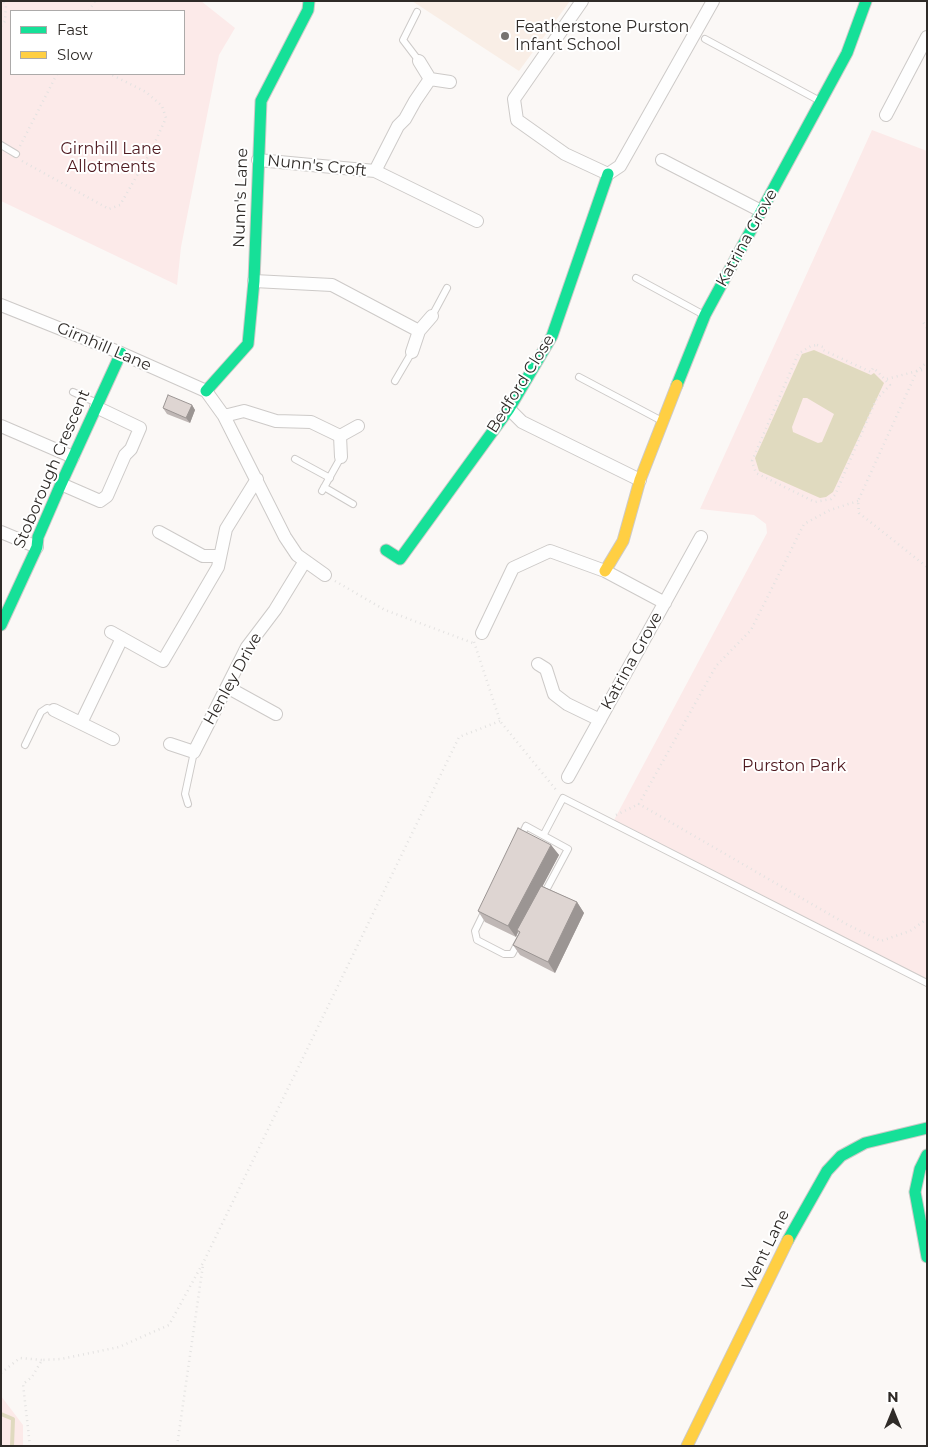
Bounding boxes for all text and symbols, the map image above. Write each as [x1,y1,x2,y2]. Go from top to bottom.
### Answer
legend [10,10,185,75]
place label: Featherstone Purston Infant School [515,17,689,55]
text: Fast [57,20,88,39]
marker: Featherstone Purston Infant School [499,30,511,42]
text: Slow [57,45,93,64]
park label: Girnhill Lane Allotments [60,139,162,177]
street label: Nunn's Lane [230,148,252,248]
street label: Nunn's Croft [266,151,368,181]
street label: Katrina Grove [712,186,782,290]
street label: Girnhill Lane [54,318,154,376]
street label: Bedford Close [483,331,559,437]
street label: Stoborough Crescent [10,387,94,551]
street label: Katrina Grove [597,609,667,713]
street label: Henley Drive [200,630,266,728]
park label: Purston Park [742,756,846,776]
street label: Went Lane [738,1207,794,1293]
north arrow [868,1387,918,1437]
text: N [887,1388,899,1406]

